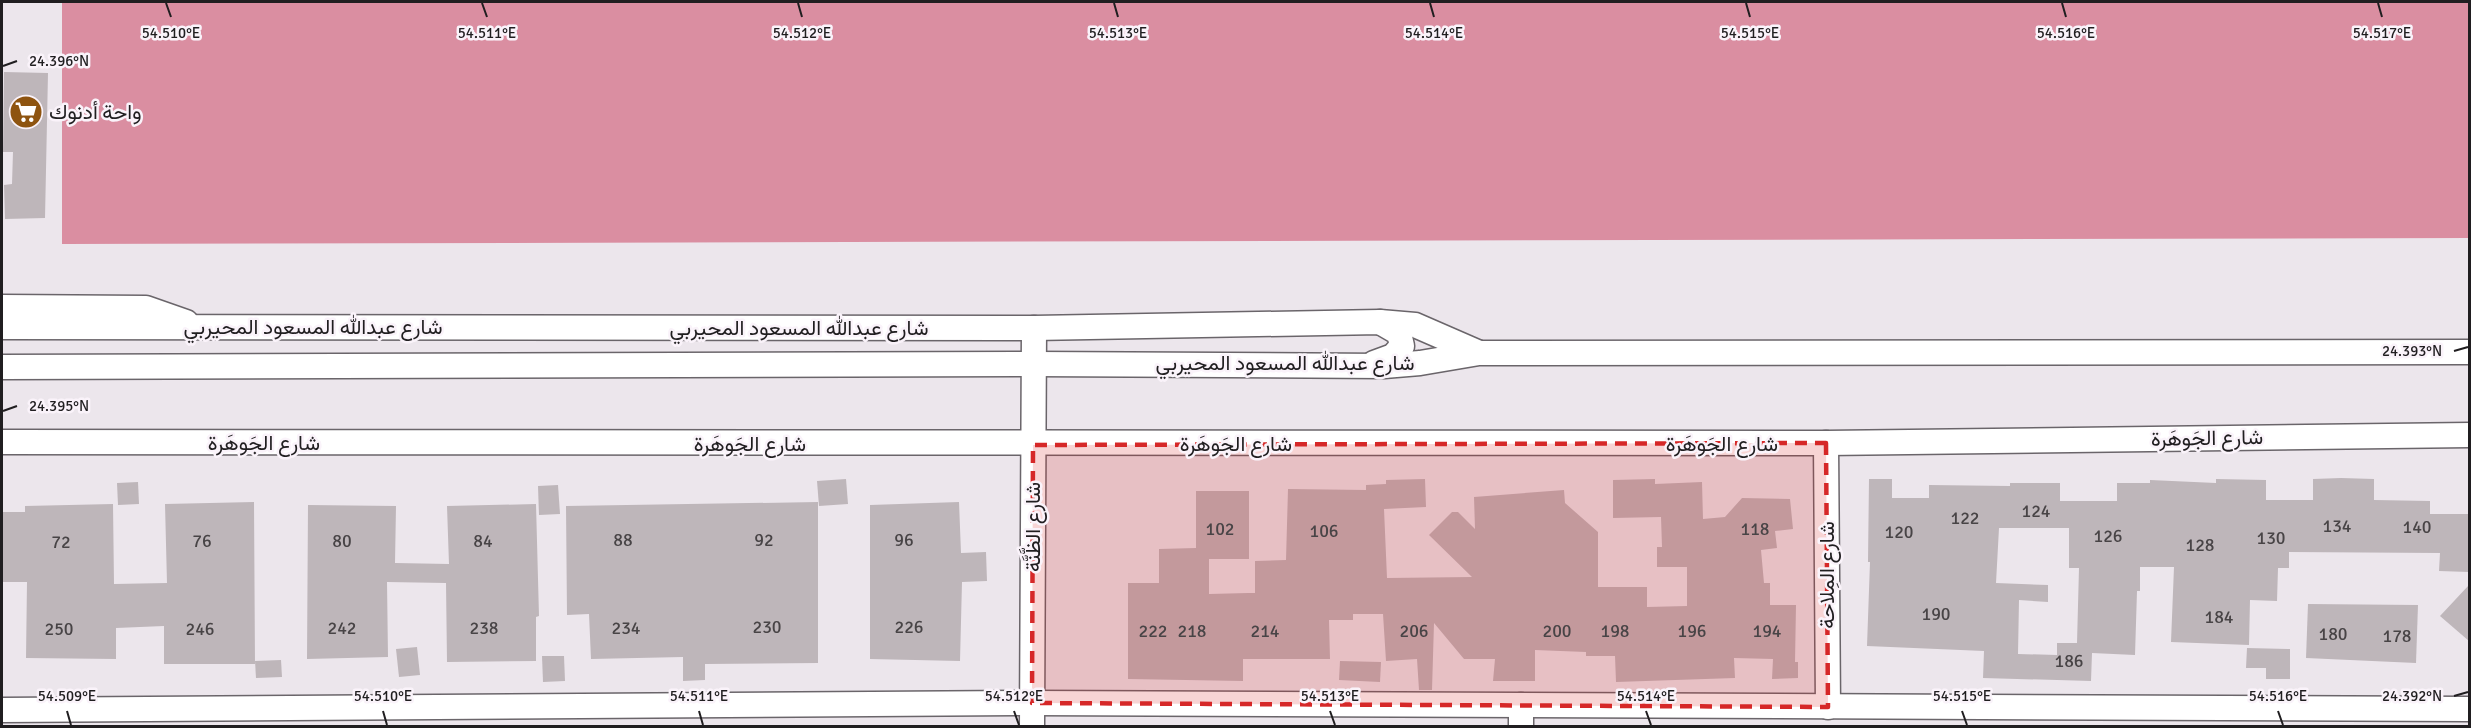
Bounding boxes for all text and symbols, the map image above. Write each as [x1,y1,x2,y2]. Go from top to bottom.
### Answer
text: 54.510°E [142,24,200,42]
text: 54.511°E [458,24,516,42]
text: 54.512°E [773,24,831,42]
text: 54.513°E [1089,24,1147,42]
text: 54.514°E [1405,24,1463,42]
text: 54.515°E [1721,24,1779,42]
text: 54.516°E [2037,24,2095,42]
text: 54.517°E [2353,24,2411,42]
text: 24.396°N [29,52,89,70]
supermarket icon: واحة أدنوك [8,94,44,130]
place label: واحة أدنوك [49,99,142,125]
street label: شارع عبدالله المسعود المحيربي [183,314,443,344]
street label: شارع عبدالله المسعود المحيربي [669,315,929,345]
text: 24.393°N [2382,342,2442,360]
street label: شارع عبدالله المسعود المحيربي [1155,350,1415,380]
text: 24.395°N [29,397,89,415]
street label: شارع الجَوهَرة [2151,424,2263,453]
street label: شارع الجَوهَرة [208,430,320,457]
street label: شارع الجَوهَرة [694,431,806,458]
street label: شارع الجَوهَرة [1180,431,1292,458]
street label: شارع الجَوهَرة [1666,431,1778,458]
street label: شارع الظَّنَّة [1018,482,1047,572]
house number: 124 [2021,500,2051,522]
house number: 122 [1950,507,1980,529]
house number: 134 [2322,515,2352,537]
house number: 140 [2402,516,2432,538]
house number: 102 [1205,518,1235,540]
house number: 118 [1740,518,1770,540]
house number: 106 [1309,520,1339,542]
street label: شارع المِلاحة [1814,521,1841,629]
house number: 120 [1884,521,1914,543]
house number: 126 [2093,525,2123,547]
house number: 130 [2256,527,2286,549]
house number: 88 [613,529,633,551]
house number: 92 [754,529,774,551]
house number: 96 [894,529,914,551]
house number: 76 [192,530,212,552]
house number: 80 [332,530,352,552]
house number: 84 [473,530,493,552]
house number: 72 [51,531,71,553]
house number: 128 [2185,534,2215,556]
house number: 190 [1921,603,1951,625]
house number: 184 [2204,606,2234,628]
house number: 230 [752,616,782,638]
house number: 226 [894,616,924,638]
house number: 242 [327,617,357,639]
house number: 238 [469,617,499,639]
house number: 234 [611,617,641,639]
house number: 250 [44,618,74,640]
house number: 246 [185,618,215,640]
house number: 222 [1138,620,1168,642]
house number: 218 [1177,620,1207,642]
house number: 214 [1250,620,1280,642]
house number: 206 [1399,620,1429,642]
house number: 200 [1542,620,1572,642]
house number: 198 [1600,620,1630,642]
house number: 196 [1677,620,1707,642]
house number: 194 [1752,620,1782,642]
house number: 180 [2318,623,2348,645]
house number: 178 [2382,625,2412,647]
house number: 186 [2054,650,2084,672]
text: 54.509°E [38,687,96,705]
text: 54.510°E [354,687,412,705]
text: 54.511°E [670,687,728,705]
text: 54.512°E [985,687,1043,705]
text: 54.513°E [1301,687,1359,705]
text: 54.514°E [1617,687,1675,705]
text: 54.515°E [1933,687,1991,705]
text: 54.516°E [2249,687,2307,705]
text: 24.392°N [2382,687,2442,705]

